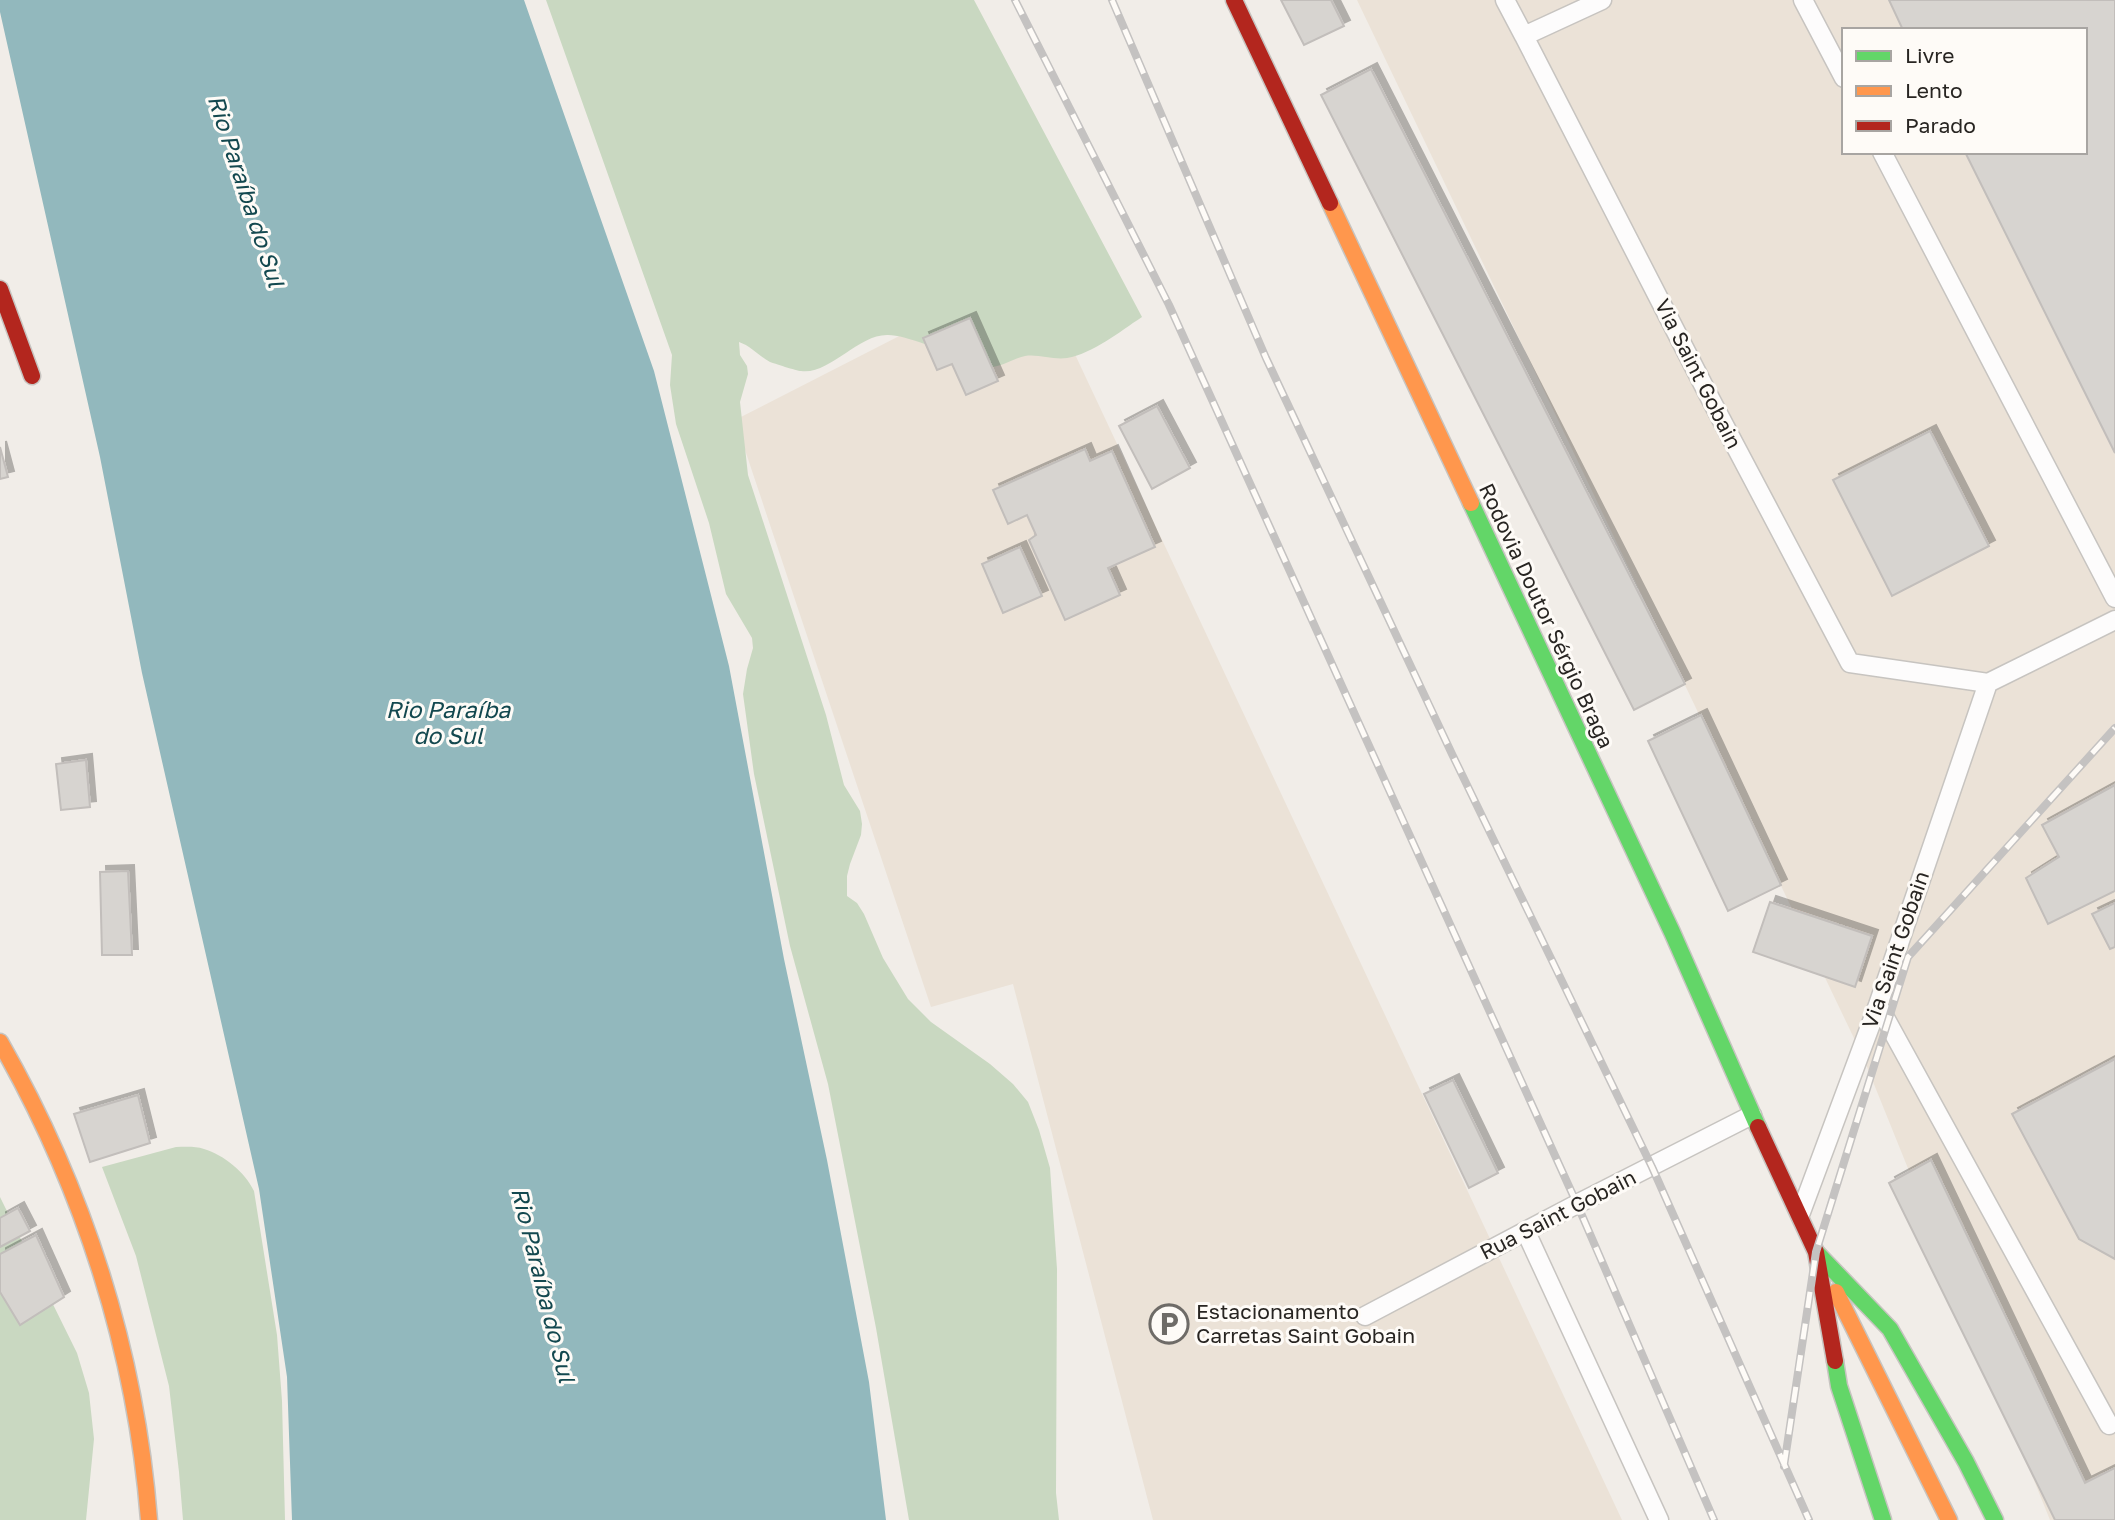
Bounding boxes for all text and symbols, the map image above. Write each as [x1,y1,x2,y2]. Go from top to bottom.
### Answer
legend [1842,28,2087,154]
text: Livre [1905,42,1955,68]
text: Lento [1905,77,1963,103]
water label: Rio Paraíba do Sul [203,91,292,292]
text: Parado [1905,112,1976,138]
street label: Via Saint Gobain [1650,294,1748,453]
street label: Rodovia Doutor Sérgio Braga [1474,479,1620,752]
water label: Rio Paraíba do Sul [386,695,511,749]
street label: Via Saint Gobain [1856,868,1934,1032]
street label: Rua Saint Gobain [1475,1164,1640,1265]
water label: Rio Paraíba do Sul [506,1184,582,1387]
place label: Estacionamento Carretas Saint Gobain [1196,1298,1415,1348]
parking icon: Estacionamento Carretas Saint Gobain [1148,1303,1190,1345]

